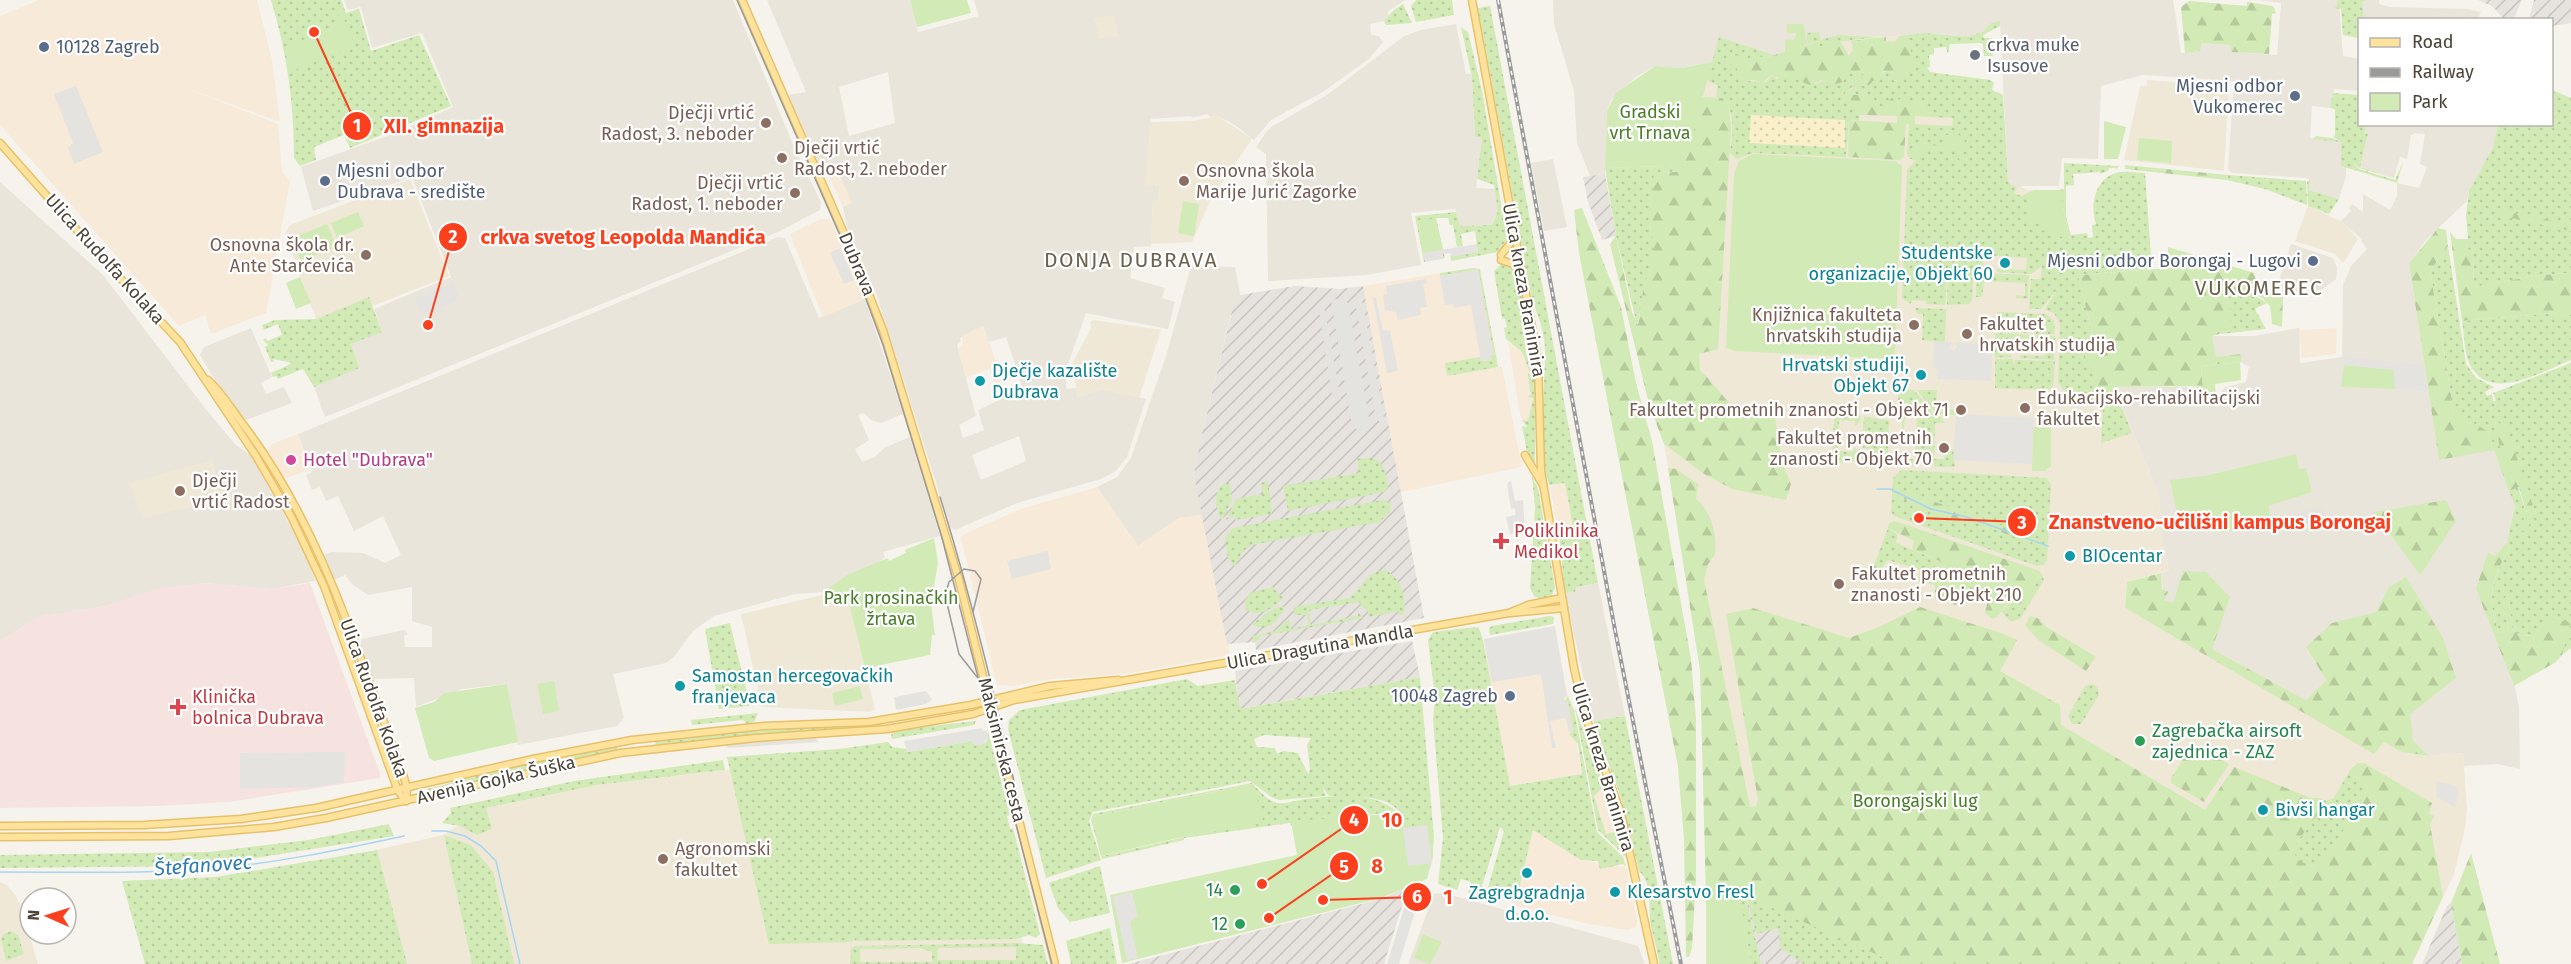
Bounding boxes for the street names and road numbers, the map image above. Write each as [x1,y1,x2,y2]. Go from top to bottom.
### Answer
street label: Ulica Rudolfa Kolaka [41,189,169,329]
street label: Ulica kneza Branimira [1498,201,1550,379]
street label: Dubrava [834,229,880,299]
street label: Ulica Rudolfa Kolaka [335,615,413,781]
street label: Ulica Dragutina Mandla [1225,620,1415,674]
street label: Maksimirska cesta [973,675,1031,825]
street label: Ulica kneza Branimira [1567,680,1639,854]
street label: Avenija Gojka Šuška [415,751,577,809]

